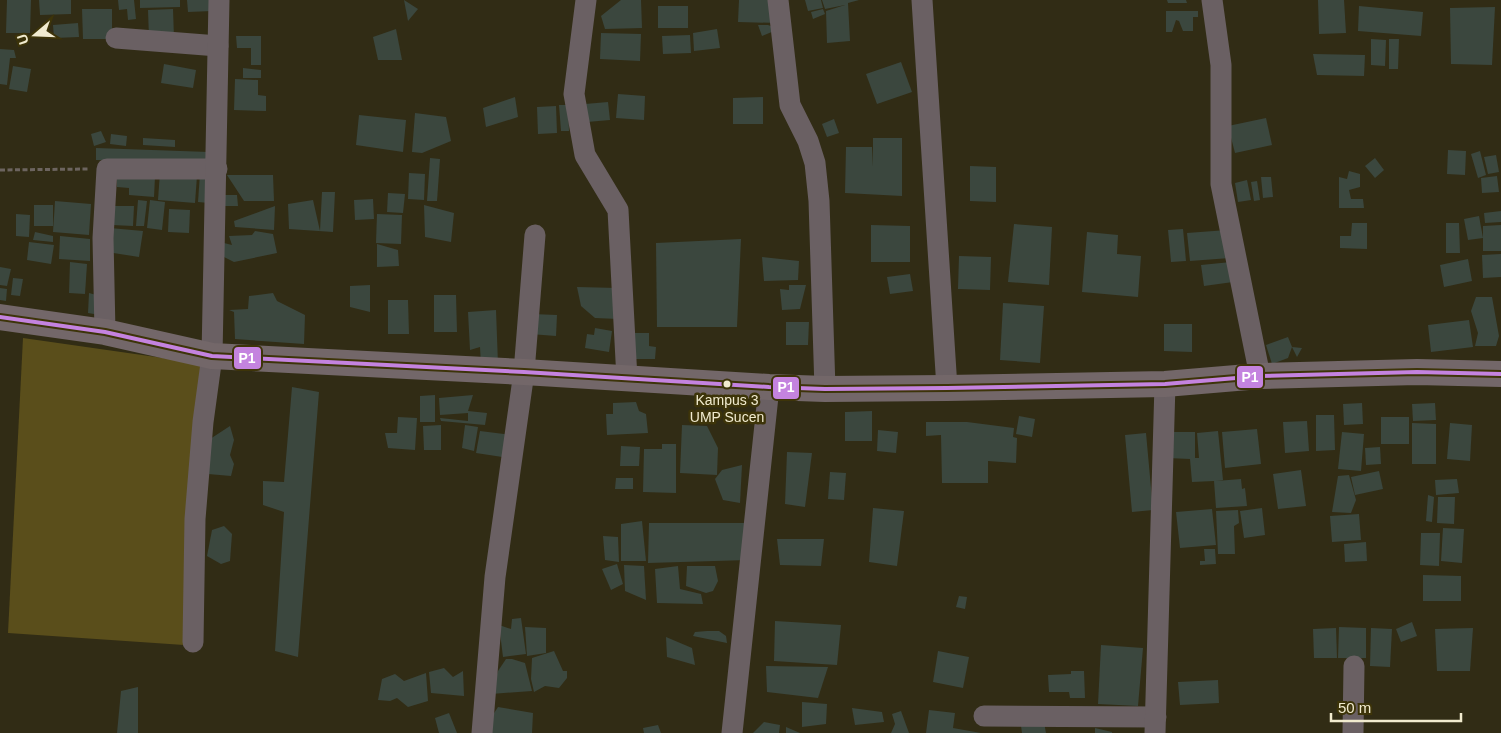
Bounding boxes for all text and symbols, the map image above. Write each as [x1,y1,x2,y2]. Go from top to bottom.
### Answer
north arrow [10,10,60,60]
text: U [13,32,32,47]
line badge: P1 [233,346,262,370]
text: P1 [238,350,256,366]
line badge: P1 [1236,365,1264,389]
text: P1 [1241,369,1259,385]
line badge: P1 [772,376,800,400]
marker: Kampus 3 UMP Sucen [722,379,732,389]
text: P1 [777,379,795,395]
place label: Kampus 3 UMP Sucen [690,392,764,425]
scale bar [1331,690,1461,722]
text: 50 m [1338,699,1371,716]

